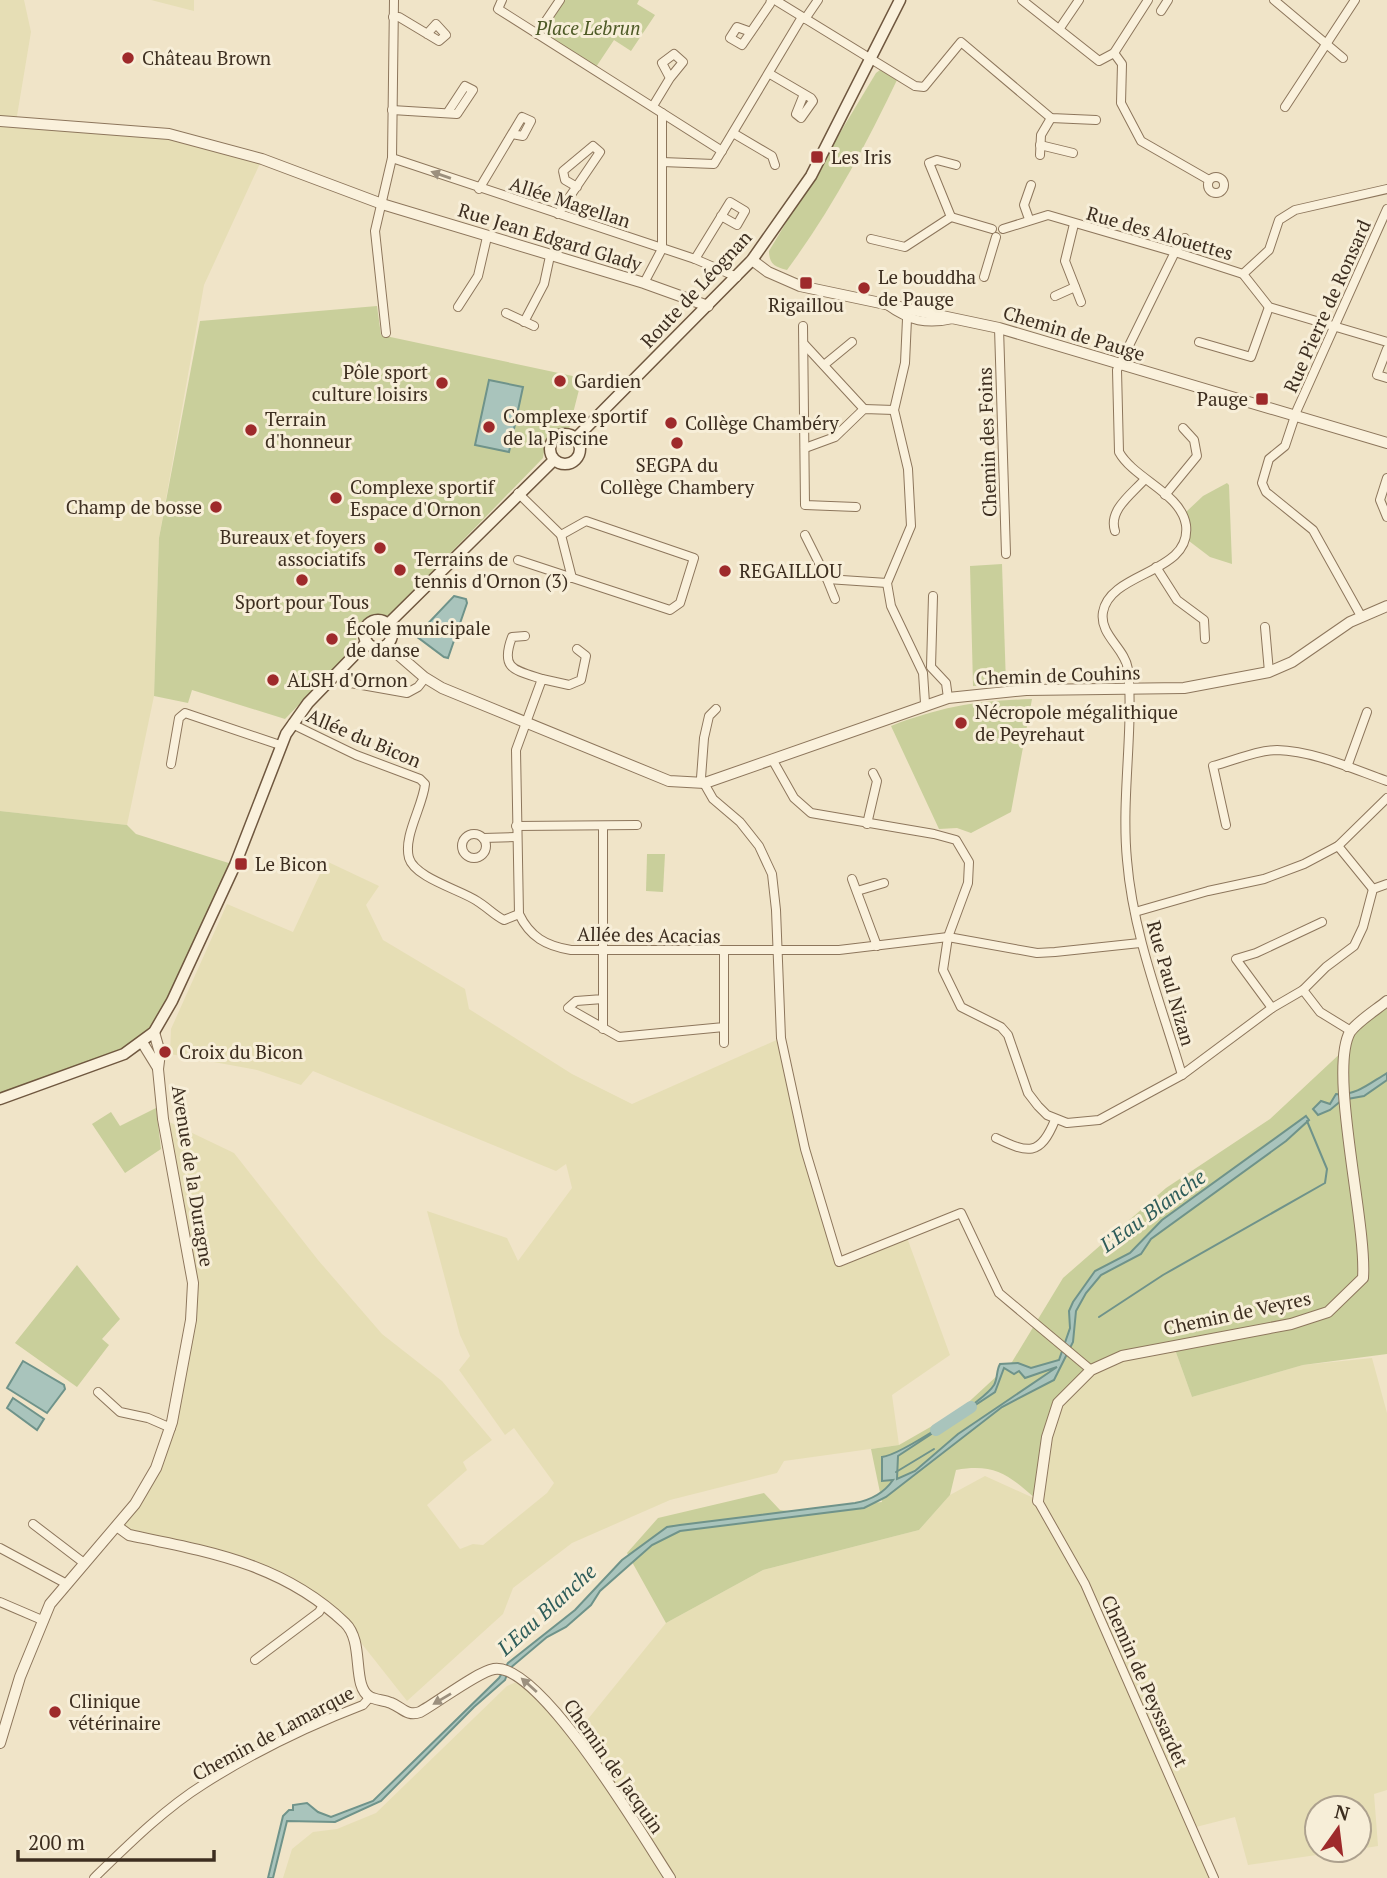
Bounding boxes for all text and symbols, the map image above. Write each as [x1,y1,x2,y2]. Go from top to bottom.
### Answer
park label: Place Lebrun [535,15,640,40]
place label: Château Brown [142,45,271,70]
marker: Château Brown [120,50,136,66]
place label: Les Iris [831,144,892,169]
marker: Les Iris [809,149,825,165]
one-way arrow [430,169,451,180]
street label: Allée Magellan [506,170,634,233]
street label: Rue Jean Edgard Glady [455,197,645,276]
street label: Rue des Alouettes [1084,200,1236,265]
street label: Rue Pierre de Ronsard [1277,215,1376,396]
street label: Route de Léognan [635,225,757,353]
place label: Le bouddha de Pauge [878,264,977,311]
marker: Rigaillou [798,275,814,291]
marker: Le bouddha de Pauge [856,280,872,296]
place label: Rigaillou [768,292,844,317]
street label: Chemin de Pauge [1000,299,1148,366]
place label: Pôle sport culture loisirs [312,359,428,406]
street label: Chemin des Foins [971,367,1002,517]
place label: Gardien [574,368,641,393]
marker: Gardien [552,373,568,389]
marker: Pôle sport culture loisirs [434,375,450,391]
place label: Pauge [1197,386,1248,411]
marker: Pauge [1254,391,1270,407]
place label: Complexe sportif de la Piscine [503,403,649,450]
place label: Terrain d'honneur [265,406,352,453]
place label: Collège Chambéry [685,410,839,435]
marker: Collège Chambéry [663,415,679,431]
marker: Complexe sportif de la Piscine [481,419,497,435]
marker: Terrain d'honneur [243,422,259,438]
marker: SEGPA du Collège Chambery [669,435,685,451]
place label: SEGPA du Collège Chambery [600,452,754,499]
place label: Complexe sportif Espace d'Ornon [350,474,496,521]
marker: Complexe sportif Espace d'Ornon [328,490,344,506]
place label: Champ de bosse [66,494,202,519]
marker: Champ de bosse [208,499,224,515]
place label: Bureaux et foyers associatifs [220,524,366,571]
marker: Bureaux et foyers associatifs [372,540,388,556]
place label: Terrains de tennis d'Ornon (3) [414,546,568,593]
place label: REGAILLOU [739,558,842,583]
marker: Terrains de tennis d'Ornon (3) [392,562,408,578]
marker: REGAILLOU [717,563,733,579]
marker: Sport pour Tous [294,572,310,588]
place label: Sport pour Tous [235,589,369,614]
place label: École municipale de danse [346,615,490,662]
marker: École municipale de danse [324,631,340,647]
street label: Chemin de Couhins [975,659,1141,690]
place label: ALSH d'Ornon [287,667,408,692]
marker: ALSH d'Ornon [265,672,281,688]
place label: Nécropole mégalithique de Peyrehaut [975,699,1178,746]
street label: Allée du Bicon [303,702,425,773]
marker: Nécropole mégalithique de Peyrehaut [953,715,969,731]
place label: Le Bicon [255,851,327,876]
marker: Le Bicon [233,856,249,872]
street label: Rue Paul Nizan [1142,917,1201,1048]
street label: Allée des Acacias [577,921,721,948]
place label: Croix du Bicon [179,1039,303,1064]
marker: Croix du Bicon [157,1044,173,1060]
street label: Avenue de la Duragne [167,1083,220,1269]
water label: L'Eau Blanche [1093,1162,1211,1259]
street label: Chemin de Veyres [1161,1285,1313,1340]
water label: L'Eau Blanche [490,1557,602,1662]
street label: Chemin de Peyssardet [1096,1591,1195,1771]
one-way arrow [521,1677,538,1693]
street label: Chemin de Lamarque [187,1679,358,1786]
place label: Clinique vétérinaire [68,1688,161,1735]
one-way arrow [433,1693,452,1705]
street label: Chemin de Jacquin [559,1694,670,1838]
marker: Clinique vétérinaire [47,1704,63,1720]
north arrow [1303,1794,1373,1864]
text: N [1332,1798,1353,1826]
scale bar [18,1818,214,1862]
text: 200 m [28,1828,85,1856]

